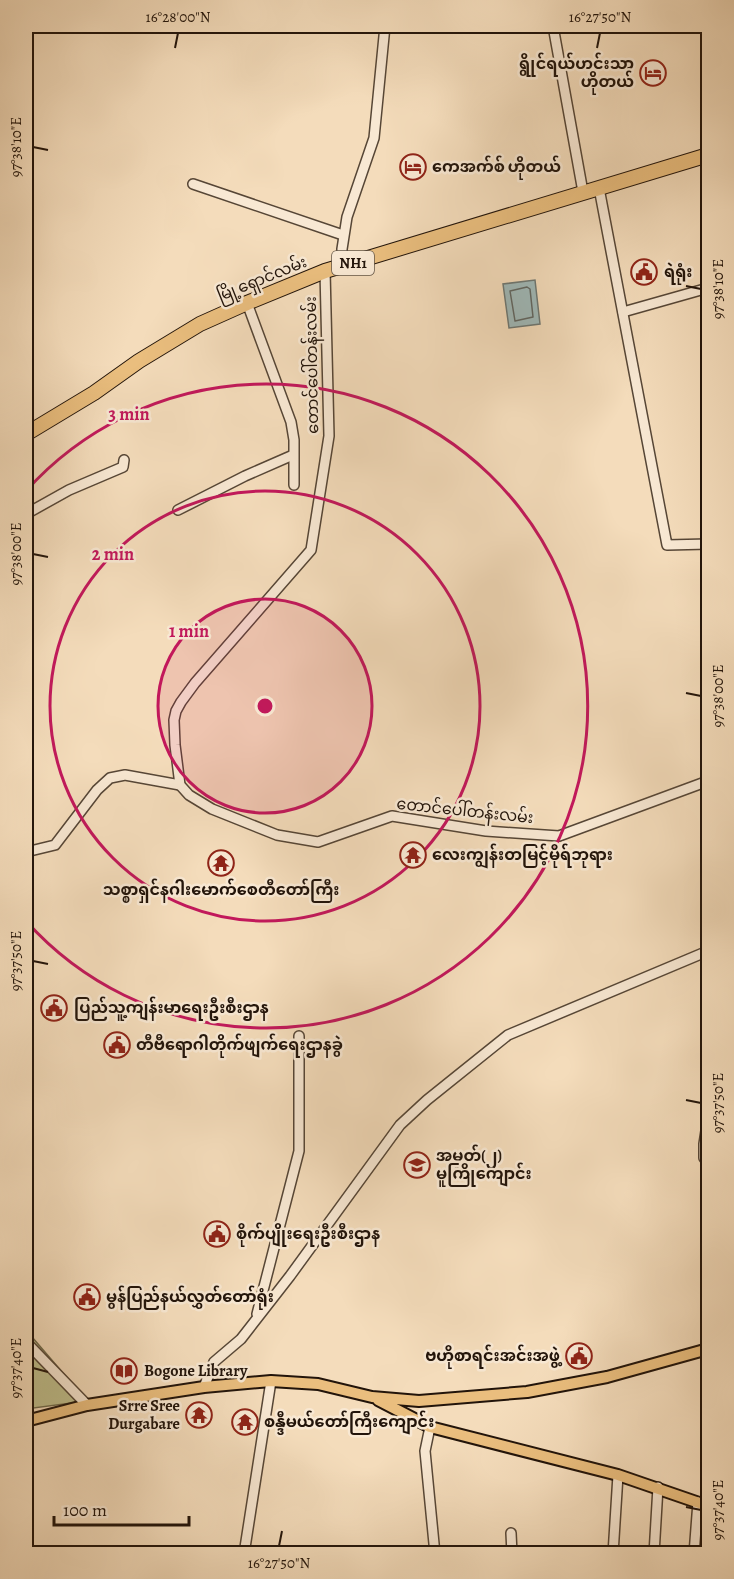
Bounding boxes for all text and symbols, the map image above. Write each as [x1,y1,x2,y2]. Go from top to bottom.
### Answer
text: 16°28'00"N [146,7,211,27]
text: 16°27'50"N [569,7,631,27]
place label: ရွိုင်ရယ်ဟင်းသာ ဟိုတယ် [519,52,634,95]
hotel icon: ရွိုင်ရယ်ဟင်းသာ ဟိုတယ် [638,58,668,88]
text: 97°38'10"E [6,117,26,177]
hotel icon: ကေအက်စ် ဟိုတယ် [398,152,428,182]
place label: ကေအက်စ် ဟိုတယ် [432,155,561,180]
street label: မြို့ရှောင်လမ်း [214,250,311,310]
road number: NH1 [332,251,374,275]
public building icon: ရဲရုံး [629,257,659,287]
text: 97°38'10"E [708,259,728,319]
place label: ရဲရုံး [664,261,692,285]
street label: တောင်ပေါ်တန်းလမ်း [299,296,326,434]
text: 3 min [108,402,150,426]
text: 97°38'00"E [6,522,26,586]
text: 2 min [92,542,134,566]
text: 1 min [169,619,209,643]
text: 97°38'00"E [708,664,728,728]
centre of rings [255,696,275,716]
street label: တောင်ပေါ်တန်းလမ်း [395,792,535,831]
temple icon: လေးကျွန်းတမြင့်မိုရ်ဘုရား [398,840,428,870]
place label: လေးကျွန်းတမြင့်မိုရ်ဘုရား [432,843,613,869]
temple icon: သစ္စာရှင်နဂါးမောက်စေတီတော်ကြီး [206,848,236,878]
place label: သစ္စာရှင်နဂါးမောက်စေတီတော်ကြီး [103,878,339,903]
text: 97°37'50"E [6,931,26,991]
public building icon: ပြည်သူ့ကျန်းမာရေးဦးစီးဌာန [39,993,69,1023]
place label: ပြည်သူ့ကျန်းမာရေးဦးစီးဌာန [74,996,269,1021]
public building icon: တီဗီရောဂါတိုက်ဖျက်ရေးဌာနခွဲ [102,1030,132,1060]
place label: တီဗီရောဂါတိုက်ဖျက်ရေးဌာနခွဲ [136,1033,343,1058]
text: 97°37'50"E [708,1073,728,1133]
place label: အမှတ်(၂) မူကြိုကျောင်း [436,1144,532,1187]
school or university icon: အမှတ်(၂) မူကြိုကျောင်း [402,1150,432,1180]
public building icon: စိုက်ပျိုးရေးဦးစီးဌာန [202,1219,232,1249]
place label: စိုက်ပျိုးရေးဦးစီးဌာန [236,1222,380,1247]
public building icon: မွန်ပြည်နယ်လွှတ်တော်ရုံး [72,1282,102,1312]
place label: မွန်ပြည်နယ်လွှတ်တော်ရုံး [106,1285,274,1310]
text: 97°37'40"E [6,1338,26,1398]
public building icon: ဗဟိုစာရင်းအင်းအဖွဲ့ [564,1341,594,1371]
place label: ဗဟိုစာရင်းအင်းအဖွဲ့ [425,1344,562,1369]
library icon: Bogone Library [109,1356,139,1386]
place label: Bogone Library [144,1360,248,1382]
place label: Srre Sree Durgabare [108,1395,180,1435]
temple icon: Srre Sree Durgabare [184,1400,214,1430]
temple icon: စန္ဒီမယ်တော်ကြီးကျောင်း [230,1407,260,1437]
place label: စန္ဒီမယ်တော်ကြီးကျောင်း [264,1410,434,1435]
text: 97°37'40"E [708,1480,728,1540]
scale bar [54,1489,189,1527]
text: 100 m [63,1498,107,1522]
text: 16°27'50"N [248,1553,310,1573]

